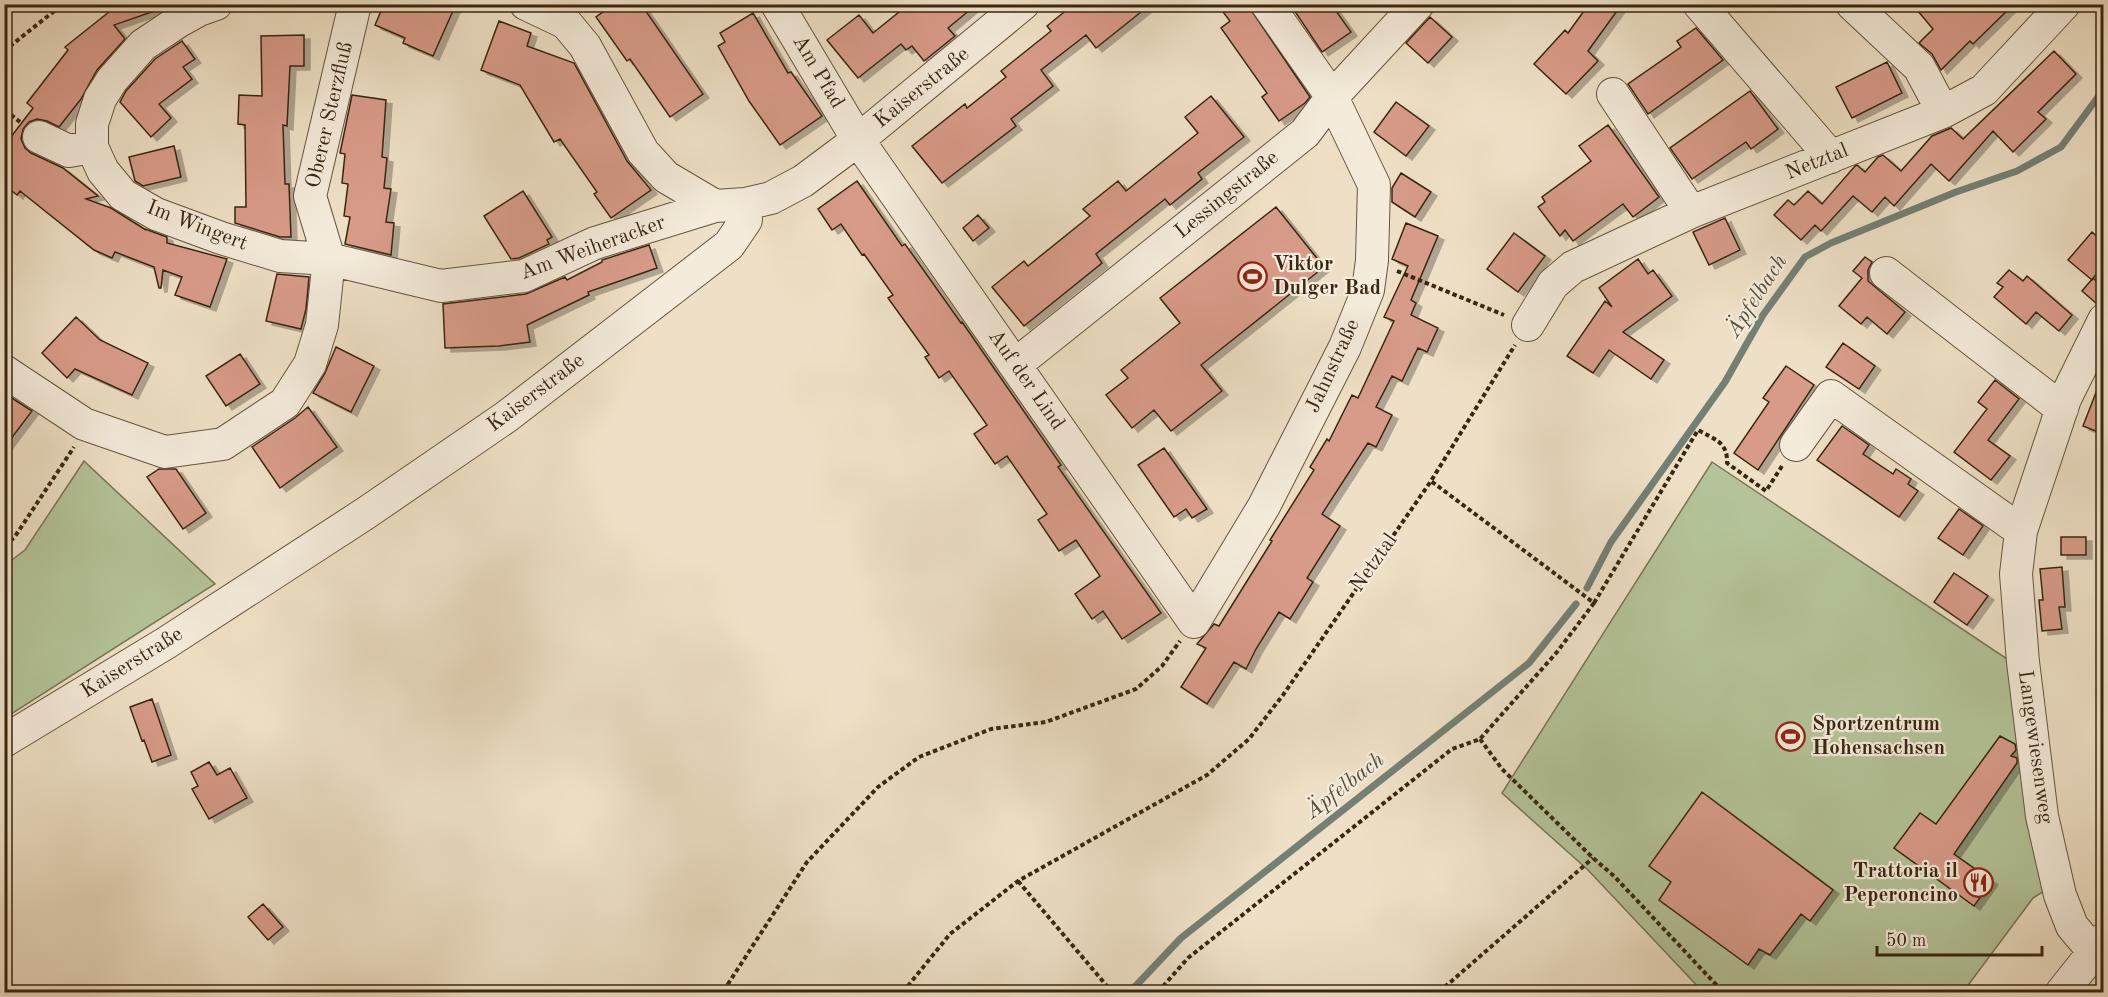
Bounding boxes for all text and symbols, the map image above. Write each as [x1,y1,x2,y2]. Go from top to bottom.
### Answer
street label: Am Pfad [788,32,848,112]
street label: Oberer Sterzfluß [303,40,357,190]
street label: Kaiserstraße [871,44,973,132]
street label: Netztal [1783,140,1852,184]
street label: Lessingstraße [1171,147,1283,243]
street label: Im Wingert [144,197,250,255]
street label: Am Weiheracker [518,212,669,284]
water label: Äpfelbach [1719,249,1792,342]
place label: Viktor Dulger Bad [1273,254,1381,299]
sports icon: Viktor Dulger Bad [1236,260,1268,292]
street label: Jahnstraße [1302,316,1364,416]
street label: Auf der Lind [984,326,1068,434]
street label: Kaiserstraße [484,350,588,436]
street label: Netztal [1347,530,1402,596]
street label: Kaiserstraße [77,624,187,702]
street label: Langewiesenweg [2014,669,2056,826]
place label: Sportzentrum Hohensachsen [1812,714,1945,759]
sports icon: Sportzentrum Hohensachsen [1775,720,1807,752]
water label: Äpfelbach [1299,746,1389,824]
place label: Trattoria il Peperoncino [1843,861,1958,906]
restaurant icon: Trattoria il Peperoncino [1963,867,1995,899]
scale bar [1877,919,2042,957]
text: 50 m [1886,932,1926,950]

